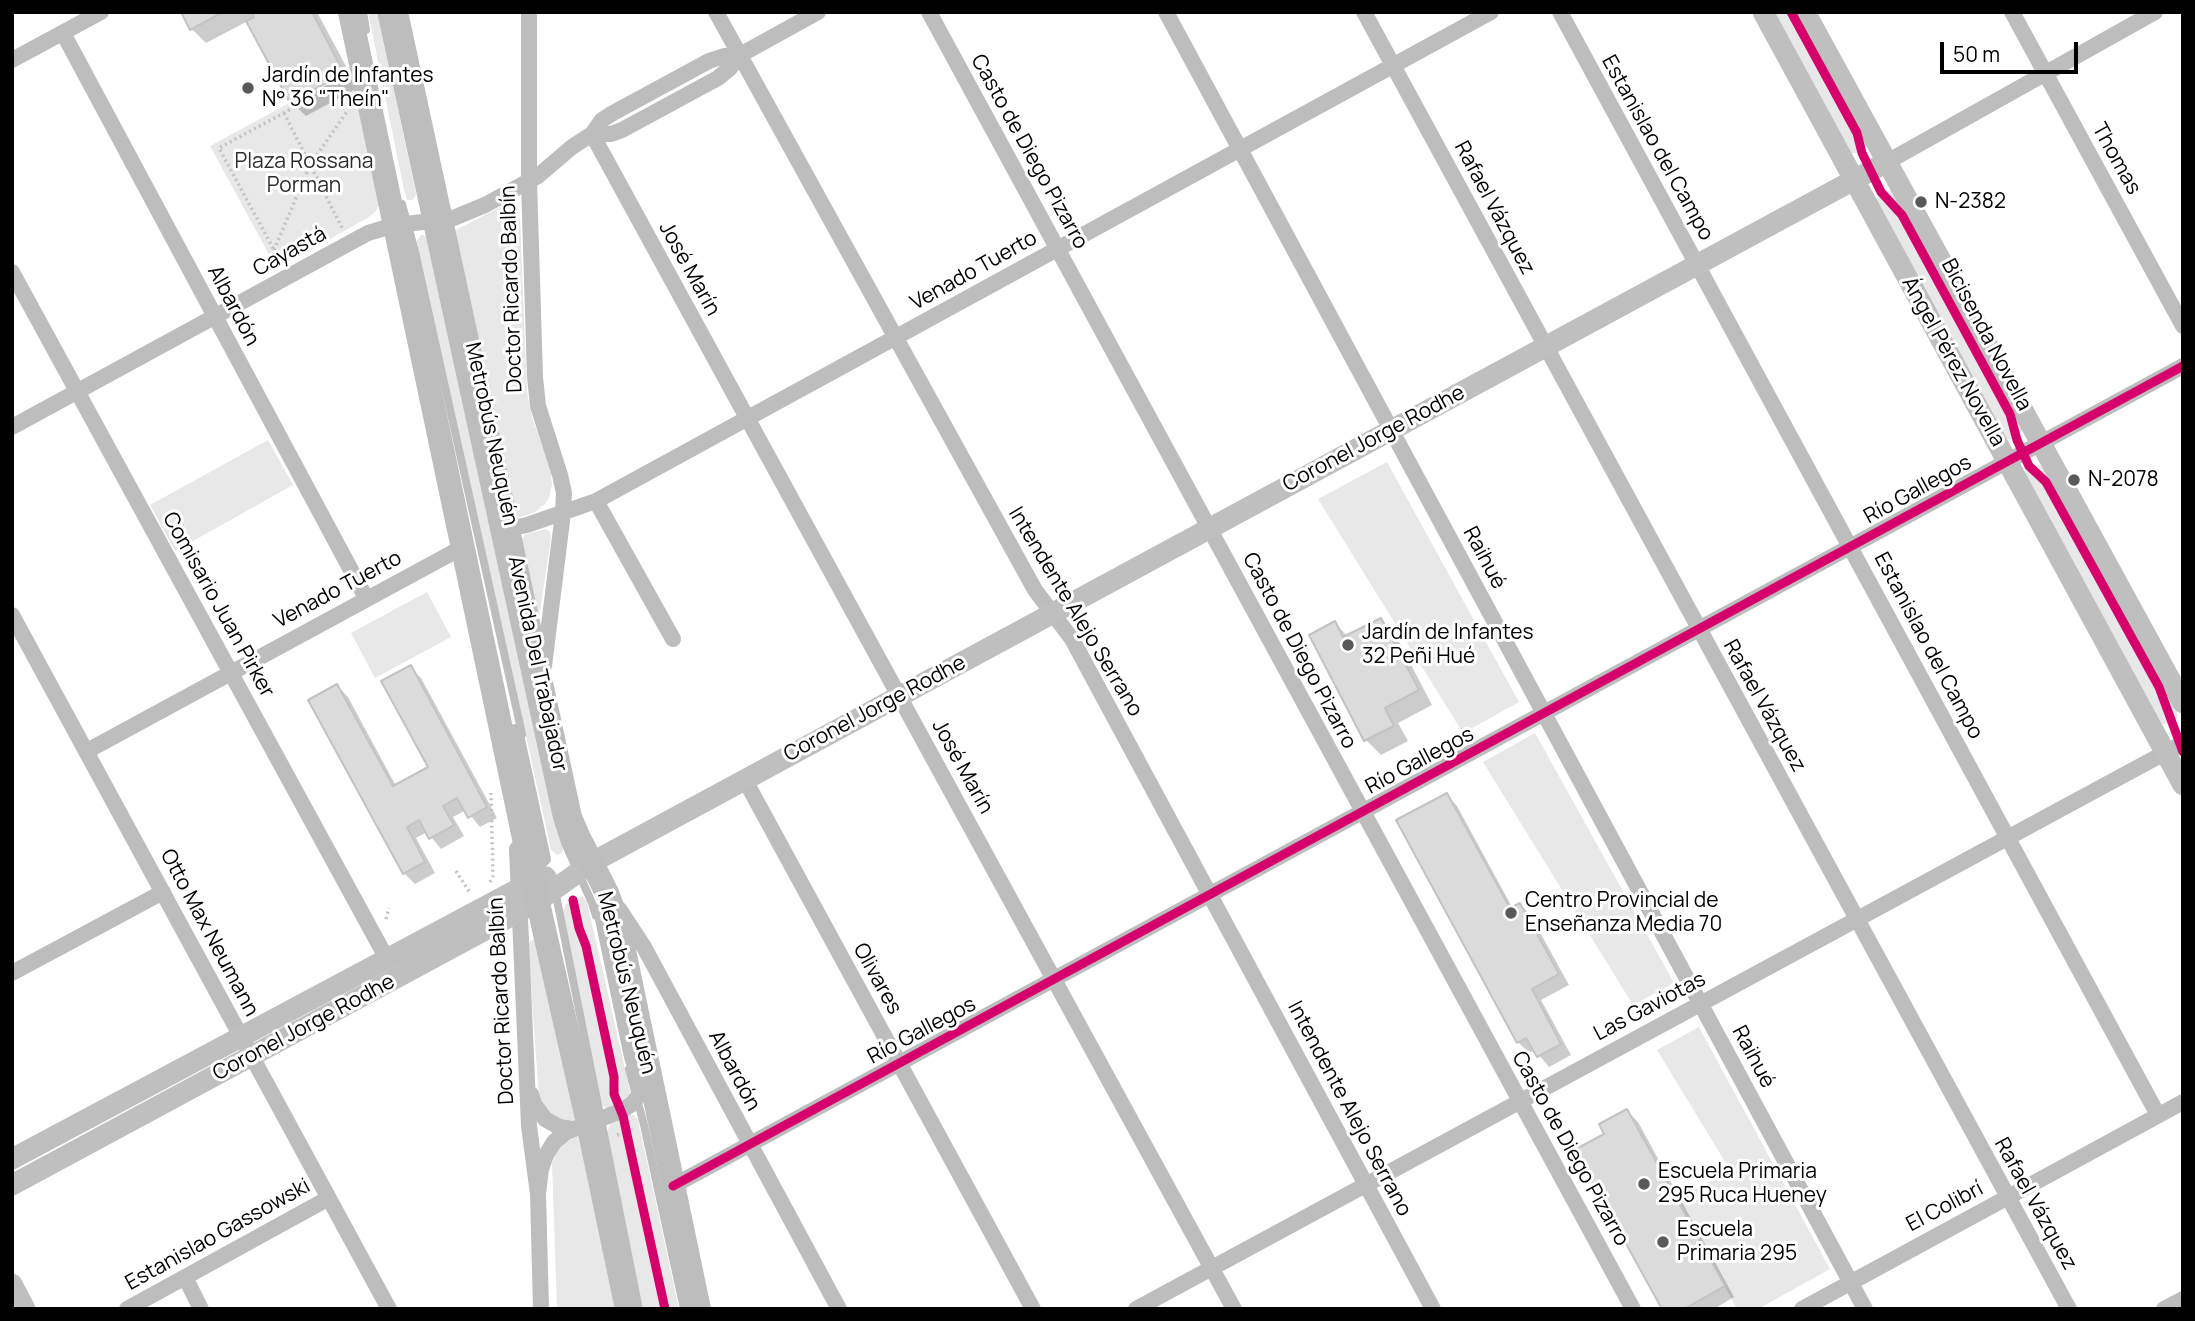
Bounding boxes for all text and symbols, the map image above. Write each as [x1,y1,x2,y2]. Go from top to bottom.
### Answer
scale bar [1943,28,2081,72]
text: 50 m [1953,40,2000,68]
street label: Casto de Diego Pizarro [965,50,1093,254]
street label: Estanislao del Campo [1596,51,1718,245]
place label: Jardín de Infantes N° 36 "Theín" [262,63,434,113]
marker: Jardín de Infantes N° 36 "Theín" [240,80,256,96]
street label: Thomas [2086,119,2146,199]
street label: Rafael Vázquez [1448,137,1540,279]
park label: Plaza Rossana Porman [234,149,374,199]
street label: Doctor Ricardo Balbín [496,185,528,393]
place label: N-2382 [1935,189,2006,215]
marker: N-2382 [1913,194,1929,210]
street label: José Marín [653,217,725,321]
street label: Cayastá [249,222,331,282]
street label: Venado Tuerto [906,226,1042,316]
street label: Bicisenda Novella [1935,255,2037,415]
street label: Albardón [201,262,265,350]
street label: Ángel Pérez Novella [1896,273,2010,451]
street label: Metrobús Neuquén [459,340,523,528]
street label: Coronel Jorge Rodhe [1279,380,1469,498]
street label: Río Gallegos [1860,450,1976,530]
place label: N-2078 [2088,467,2159,493]
marker: N-2078 [2066,472,2082,488]
street label: Intendente Alejo Serrano [1002,503,1148,721]
street label: Comisario Juan Pirker [157,508,279,702]
street label: Raihué [1457,522,1511,594]
street label: Venado Tuerto [270,546,406,634]
street label: Estanislao del Campo [1868,548,1988,744]
street label: Casto de Diego Pizarro [1237,549,1361,753]
street label: Avenida Del Trabajador [502,554,572,774]
place label: Jardín de Infantes 32 Peñi Hué [1362,620,1534,670]
street label: Rafael Vázquez [1717,635,1811,777]
marker: Jardín de Infantes 32 Peñi Hué [1340,637,1356,653]
street label: Coronel Jorge Rodhe [780,650,970,768]
street label: José Marín [926,715,998,819]
street label: Río Gallegos [1362,722,1478,800]
street label: Otto Max Neumann [154,845,264,1021]
place label: Centro Provincial de Enseñanza Media 70 [1525,888,1722,938]
street label: Metrobús Neuquén [591,889,661,1077]
street label: Doctor Ricardo Balbín [484,897,520,1105]
marker: Centro Provincial de Enseñanza Media 70 [1503,905,1519,921]
street label: Olivares [847,939,907,1019]
street label: Las Gaviotas [1590,967,1710,1047]
street label: Coronel Jorge Rodhe [209,969,399,1087]
street label: Río Gallegos [864,992,980,1070]
street label: Intendente Alejo Serrano [1282,997,1416,1221]
street label: Raihué [1726,1021,1780,1093]
street label: Albardón [702,1027,766,1115]
street label: Casto de Diego Pizarro [1506,1047,1634,1251]
street label: Rafael Vázquez [1988,1133,2082,1275]
place label: Escuela Primaria 295 Ruca Hueney [1658,1159,1827,1209]
street label: Estanislao Gassowski [121,1174,315,1296]
marker: Escuela Primaria 295 Ruca Hueney [1636,1176,1652,1192]
street label: El Colibrí [1902,1176,1988,1238]
place label: Escuela Primaria 295 [1677,1217,1797,1267]
marker: Escuela Primaria 295 [1655,1234,1671,1250]

